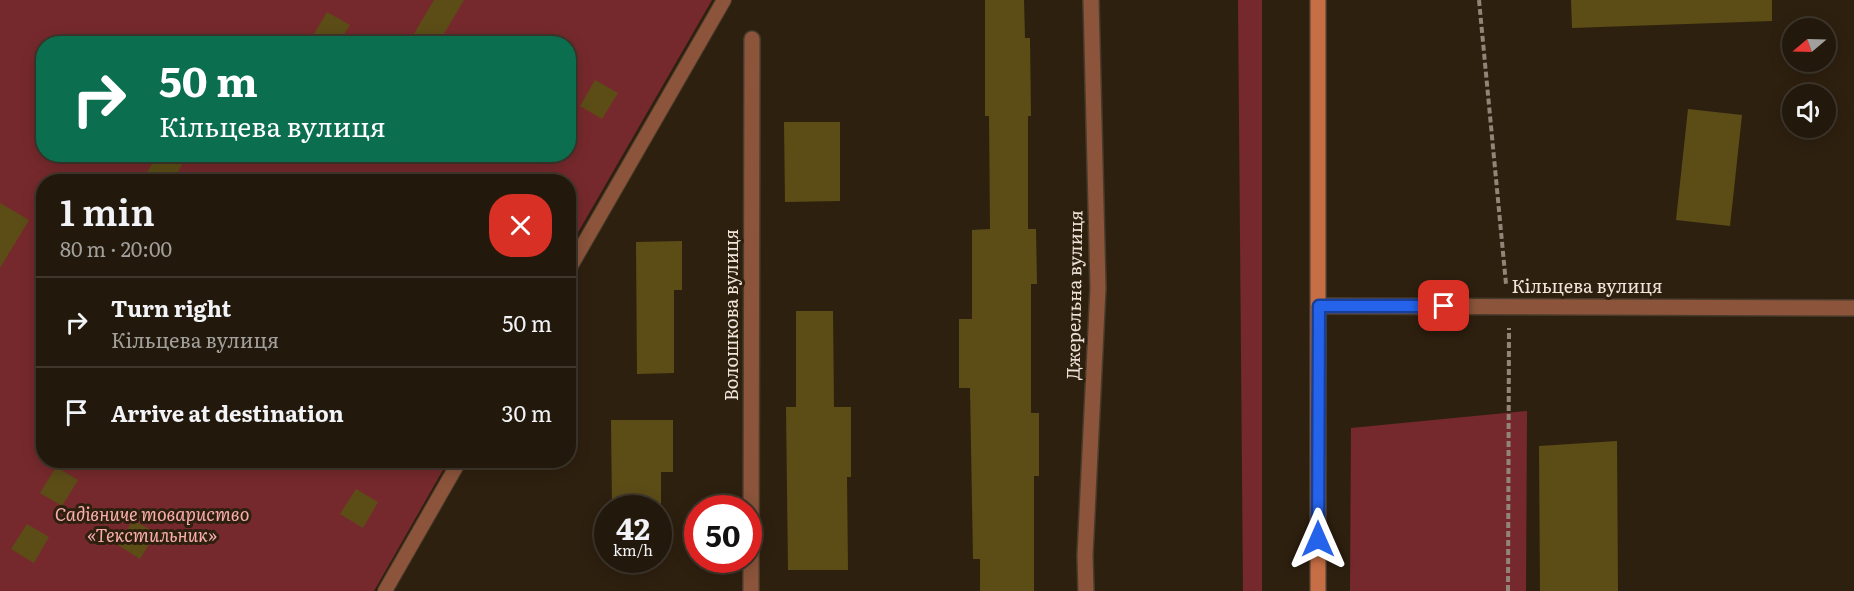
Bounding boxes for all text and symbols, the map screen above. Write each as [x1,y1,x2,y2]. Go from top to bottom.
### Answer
north arrow [1782,18,1836,72]
map controls [1782,18,1836,138]
text: 50 m [159,48,258,110]
icon: right [60,60,138,138]
button: sound [1782,84,1836,138]
text: Кільцева вулиця [159,105,386,145]
text: 1 min [60,184,155,237]
button: close [489,194,552,257]
street label: Джерельна вулиця [1059,210,1088,380]
street label: Волошкова вулиця [717,229,744,401]
text: 80 m · 20:00 [60,233,172,263]
street label: Кільцева вулиця [1511,272,1663,299]
pin [1418,280,1469,331]
icon: arrive [1427,289,1460,322]
text: Turn right [111,291,231,324]
icon: right [60,306,93,339]
text: 50 m [502,306,552,339]
text: Кільцева вулиця [111,324,279,354]
icon: arrive [60,396,93,429]
text: Arrive at destination [111,396,344,429]
text: 30 m [502,396,552,429]
speed limit sign: 50 [684,495,762,573]
park label: Садівниче товариство «Текстильник» [55,500,249,548]
text: 42 [616,505,650,549]
position arrow [1286,507,1350,571]
text: km/h [613,538,653,561]

